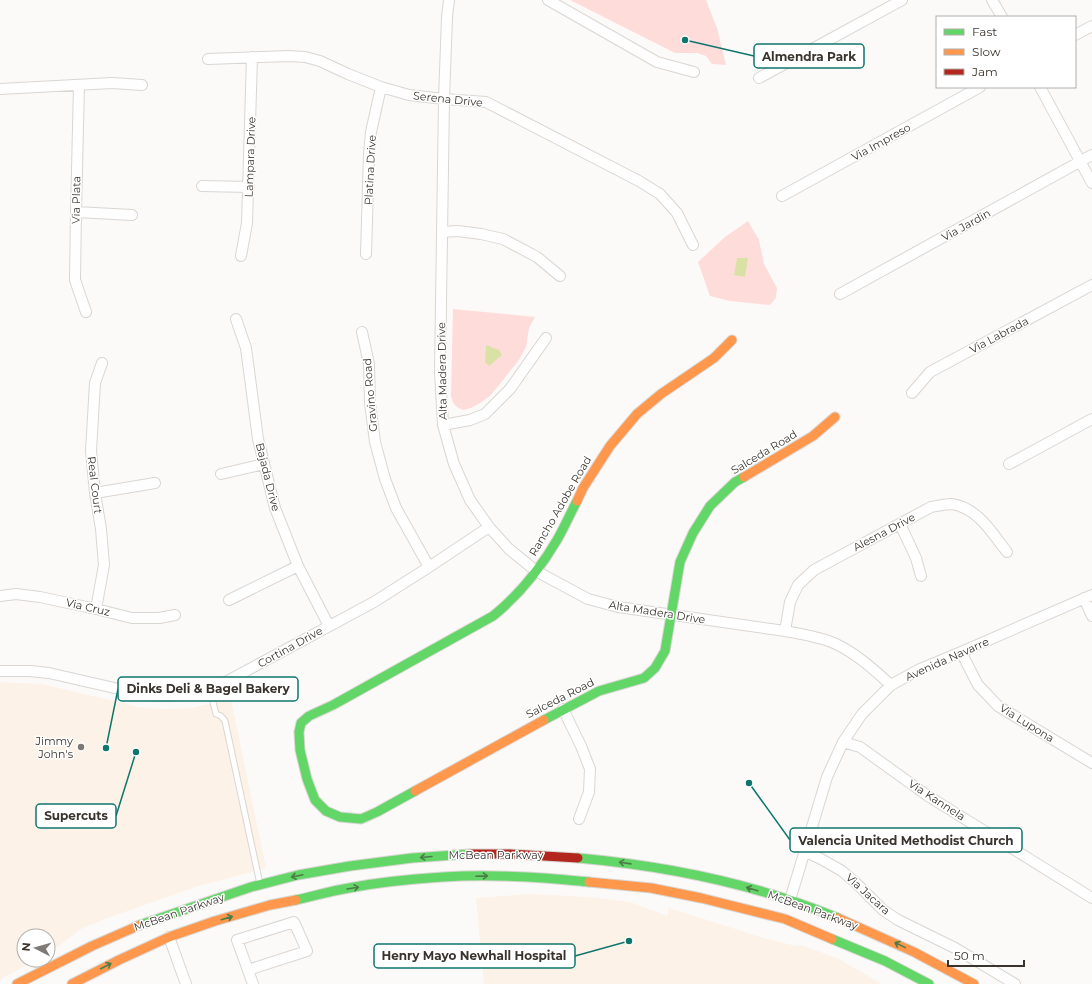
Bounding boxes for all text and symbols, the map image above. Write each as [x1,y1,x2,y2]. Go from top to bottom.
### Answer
legend [936,16,1076,88]
text: Fast [972,24,997,39]
callout: Almendra Park [754,44,864,68]
text: Slow [972,44,1001,59]
text: Almendra Park [761,49,856,64]
text: Jam [971,64,998,79]
street label: Serena Drive [412,88,484,110]
street label: Lampara Drive [242,116,258,198]
street label: Via Impreso [849,120,913,164]
street label: Platina Drive [361,134,379,206]
street label: Via Plata [69,176,83,224]
street label: Via Jardin [939,206,993,244]
street label: Via Labrada [967,314,1031,356]
street label: Alta Madera Drive [434,322,450,420]
street label: Gravino Road [360,358,380,432]
street label: Salceda Road [728,427,800,477]
street label: Bajada Drive [253,441,283,513]
street label: Rancho Adobe Road [526,454,594,558]
street label: Real Court [85,456,106,515]
street label: Alesna Drive [850,510,918,554]
street label: Via Cruz [64,595,112,619]
street label: Alta Madera Drive [608,597,707,627]
street label: Cortina Drive [255,623,325,671]
street label: Avenida Navarre [903,634,991,684]
street label: Salceda Road [524,675,596,721]
callout: Dinks Deli & Bagel Bakery [118,677,298,701]
text: Dinks Deli & Bagel Bakery [126,681,290,696]
street label: Via Lupona [997,701,1057,745]
place label: Jimmy John's [34,734,74,761]
marker: Jimmy John's [76,742,86,752]
street label: Via Kannela [906,776,968,824]
callout: Supercuts [36,804,116,828]
text: Supercuts [44,808,109,823]
callout: Valencia United Methodist Church [790,828,1022,852]
text: Valencia United Methodist Church [797,833,1014,848]
street label: McBean Parkway [449,848,543,862]
one-way arrow [420,853,433,860]
one-way arrow [619,859,632,867]
street label: Via Jacara [843,870,893,918]
one-way arrow [291,872,304,880]
one-way arrow [475,872,488,880]
one-way arrow [346,883,359,891]
one-way arrow [746,885,759,892]
street label: McBean Parkway [766,887,860,933]
street label: McBean Parkway [132,890,226,934]
one-way arrow [220,914,233,921]
north arrow [16,928,56,968]
one-way arrow [894,941,906,949]
text: N [19,942,33,952]
scale bar [948,942,1024,968]
callout: Henry Mayo Newhall Hospital [374,944,575,968]
text: Henry Mayo Newhall Hospital [382,948,566,963]
text: 50 m [954,948,985,963]
one-way arrow [100,962,112,970]

